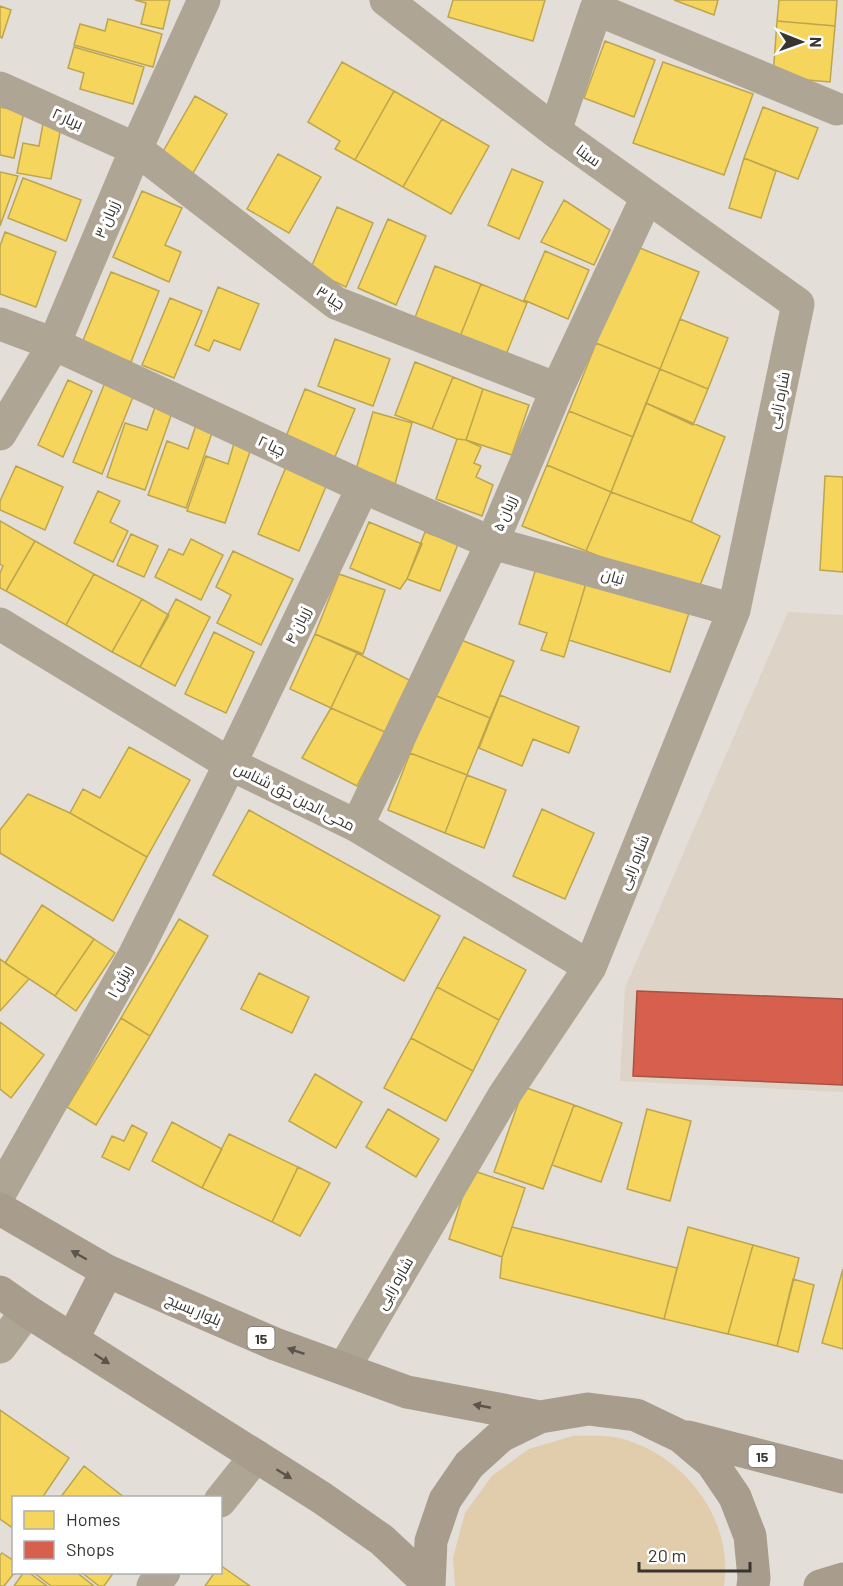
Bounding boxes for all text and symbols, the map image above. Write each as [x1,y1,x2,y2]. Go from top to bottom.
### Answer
north arrow [771,12,831,72]
text: N [807,37,826,48]
street label: بریار ۲ [49,103,86,134]
street label: سینا [573,140,605,170]
street label: زریان ۳ [90,197,124,241]
street label: چیا ۳ [312,281,349,314]
street label: شاره زایی [763,370,795,431]
street label: چیا ۲ [255,431,289,461]
street label: زریان ۵ [488,492,521,535]
street label: نیان [599,564,626,590]
street label: زریان ۴ [280,603,315,647]
street label: محی الدین حق شناس [231,758,358,836]
street label: شاره زایی [614,832,654,893]
street label: ریژین ۱ [103,962,137,1001]
one-way arrow [71,1250,87,1261]
street label: شاره زایی [372,1253,418,1314]
street label: بلوار بسیج [162,1289,225,1332]
road number: 15 [248,1327,274,1349]
one-way arrow [287,1346,305,1355]
one-way arrow [93,1353,110,1364]
one-way arrow [473,1401,492,1410]
road number: 15 [748,1445,776,1467]
one-way arrow [276,1469,292,1480]
legend [12,1496,222,1574]
text: Homes [66,1508,120,1530]
scale bar [639,1535,750,1573]
text: Shops [66,1538,115,1560]
text: 20 m [648,1544,686,1566]

